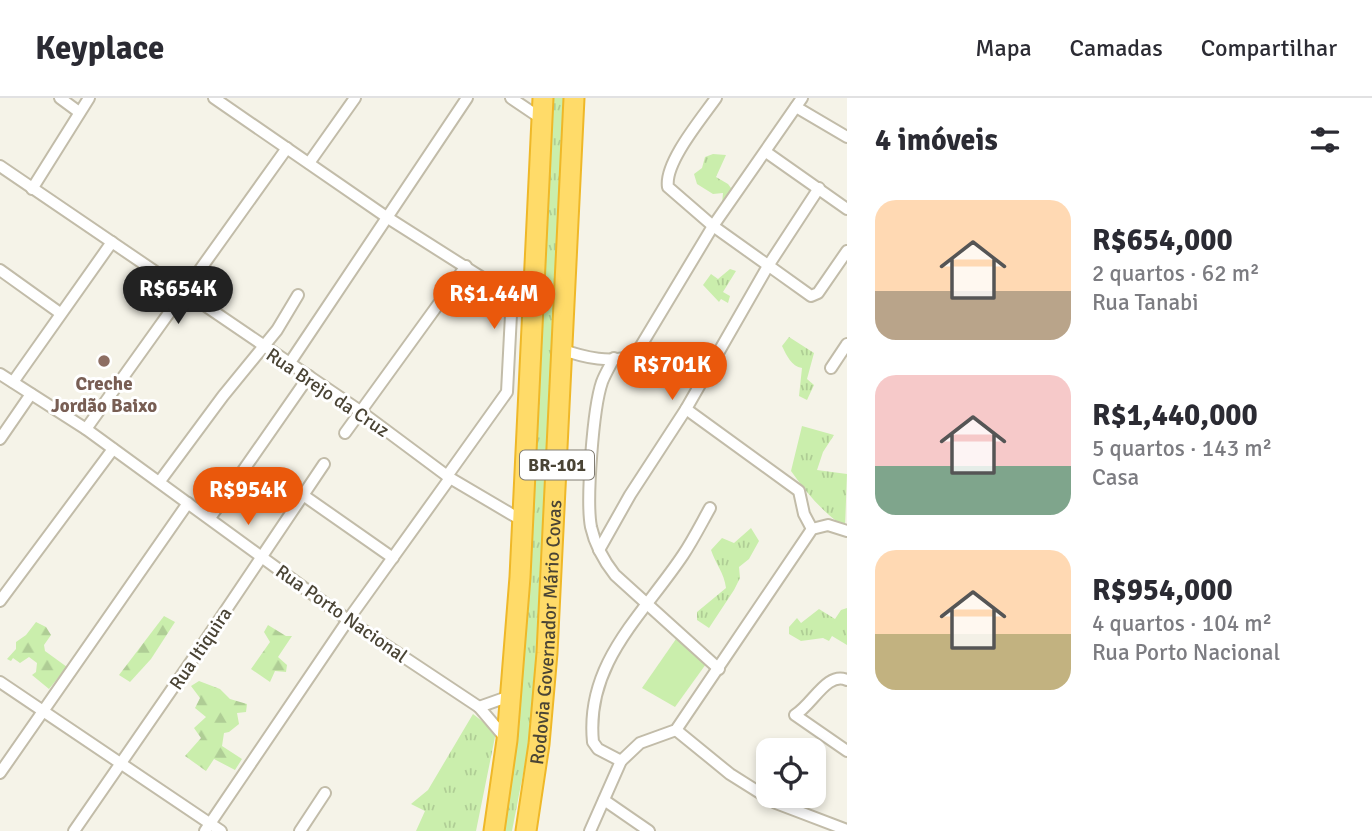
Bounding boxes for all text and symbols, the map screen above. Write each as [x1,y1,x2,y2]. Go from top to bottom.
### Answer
text: Keyplace [35,28,164,69]
text: Mapa [975,33,1032,63]
text: Camadas [1070,33,1163,63]
text: Compartilhar [1201,33,1337,63]
icon: filters [1306,121,1344,159]
text: 4 imóveis [875,122,998,159]
text: R$654,000 [1092,222,1233,259]
icon: home [931,228,1015,312]
text: 2 quartos · 62 m² [1092,259,1260,288]
pin: R$654K [121,266,235,326]
pin: R$1.44M [429,272,559,331]
text: R$654K [139,274,217,303]
text: R$1.44M [449,279,539,308]
text: Rua Tanabi [1092,288,1198,317]
pin: R$701K [615,342,729,402]
street label: Rua Brejo da Cruz [261,343,393,443]
text: R$701K [633,350,711,379]
marker: Creche Jordão Baixo [96,353,112,369]
place label: Creche Jordão Baixo [51,372,157,418]
text: R$1,440,000 [1092,397,1258,434]
icon: home [931,403,1015,487]
text: 5 quartos · 143 m² [1092,434,1272,463]
road number: BR-101 [520,450,594,480]
text: Casa [1092,463,1139,492]
pin: R$954K [191,468,305,527]
text: R$954K [209,475,287,504]
street label: Rodovia Governador Mário Covas [525,499,567,766]
street label: Rua Porto Nacional [271,559,412,668]
text: R$954,000 [1092,572,1233,609]
icon: home [931,578,1015,662]
street label: Rua Itiquira [164,603,237,695]
text: 4 quartos · 104 m² [1092,609,1272,638]
text: Rua Porto Nacional [1092,638,1280,667]
map controls [756,738,826,808]
button: locate [756,738,826,808]

